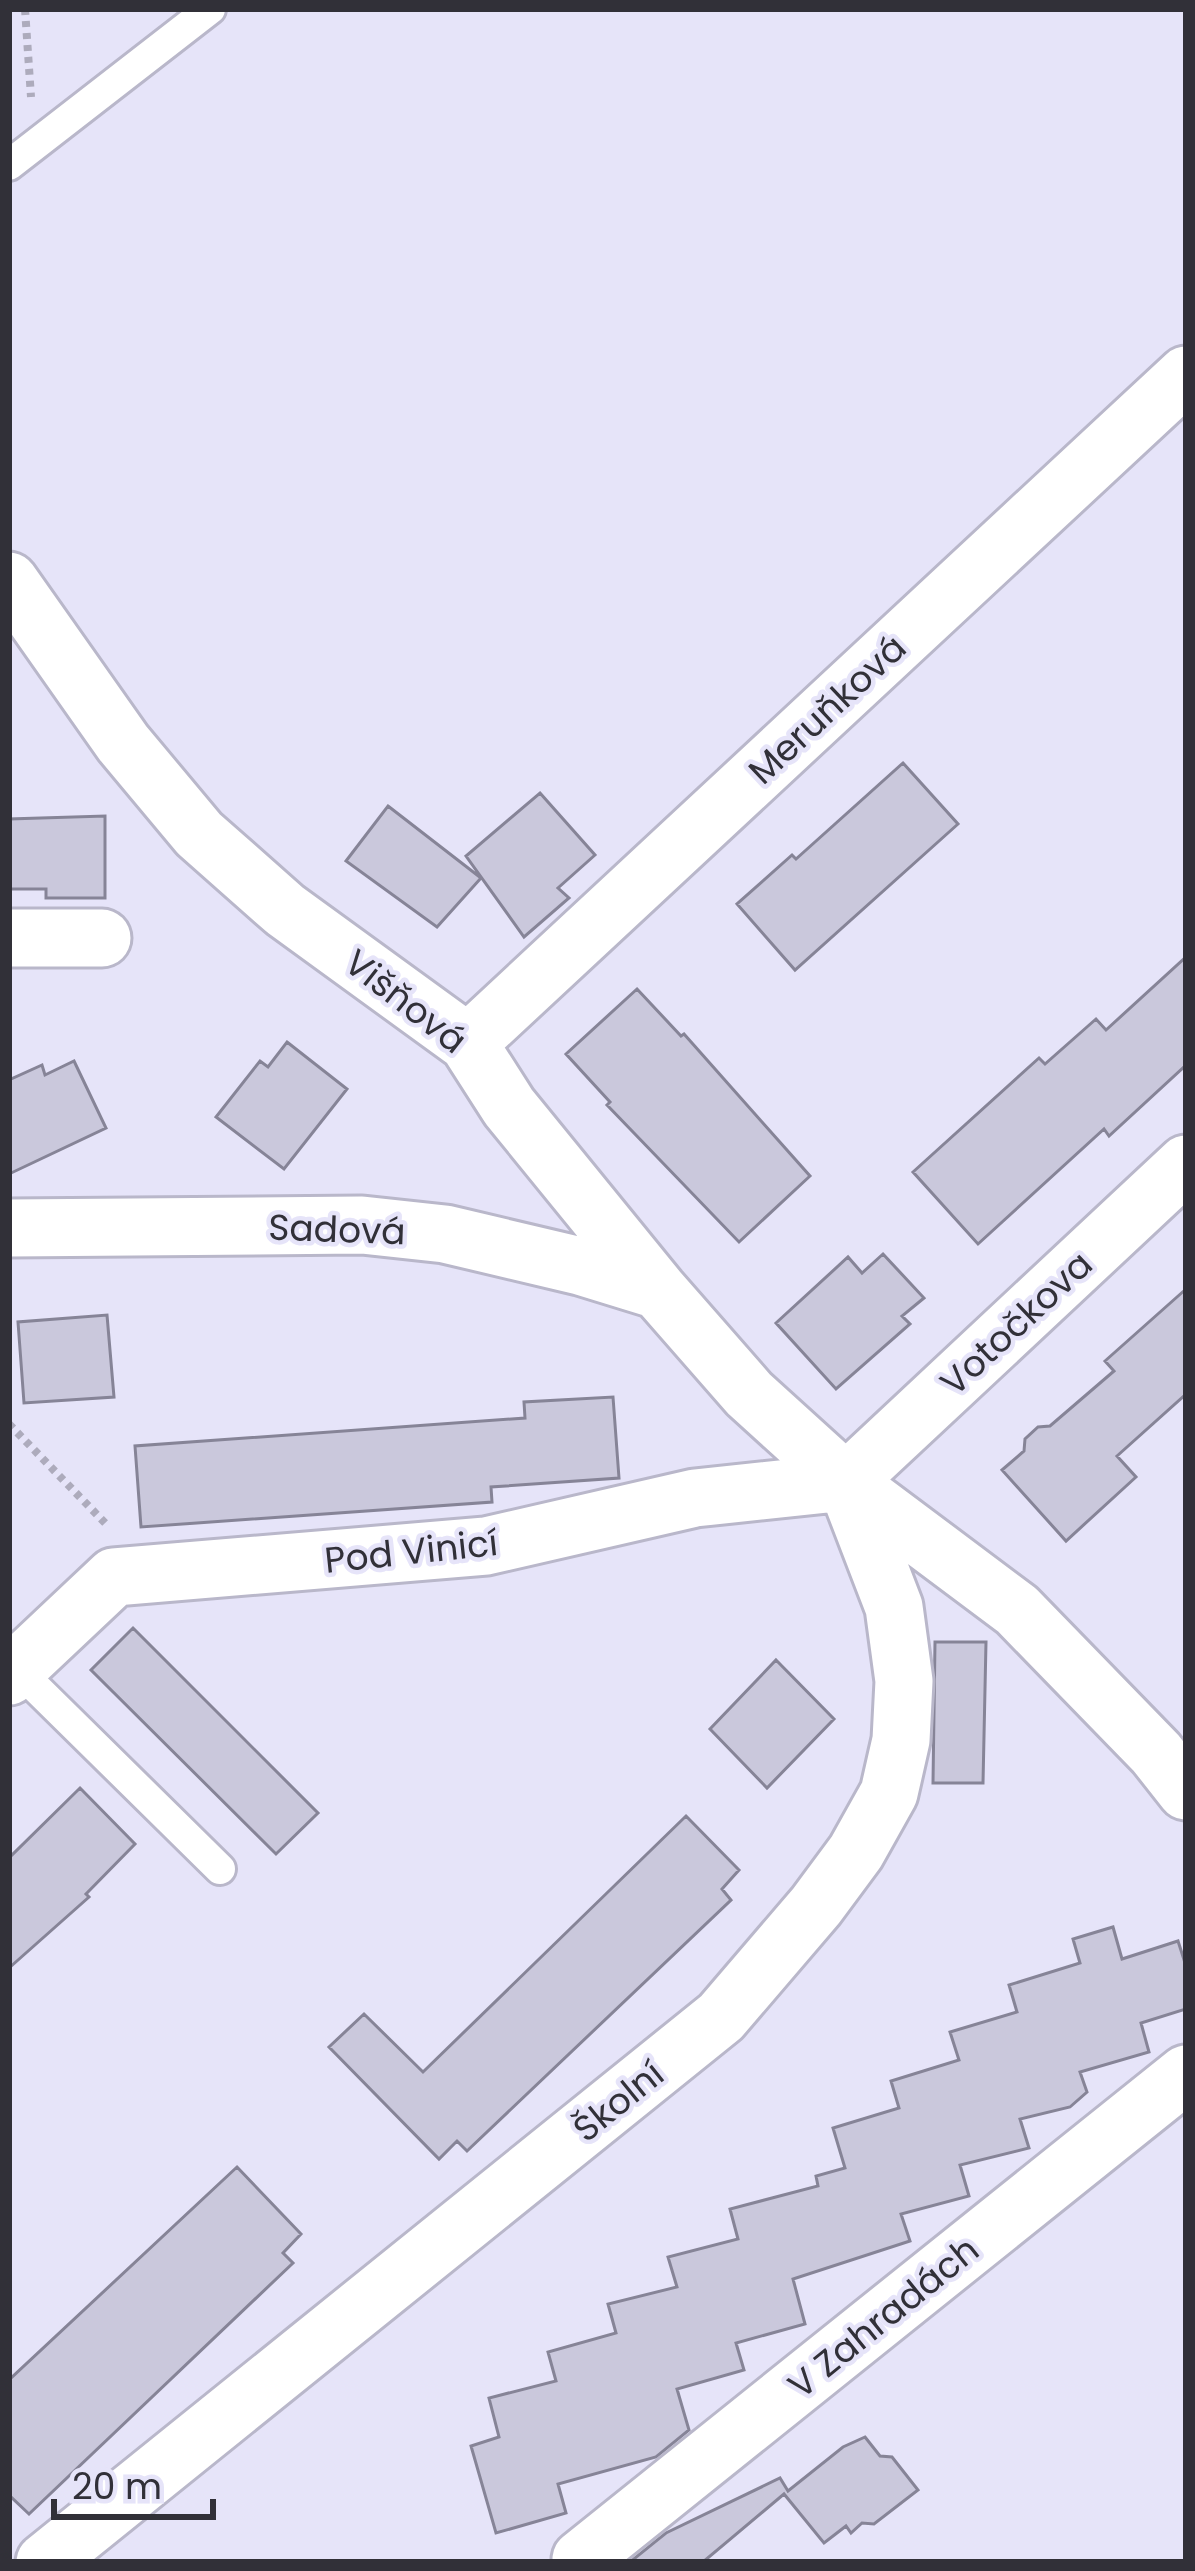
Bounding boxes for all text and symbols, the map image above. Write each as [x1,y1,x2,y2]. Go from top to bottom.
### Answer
street label: Meruňková [737,623,917,796]
street label: Višňová [334,937,478,1065]
street label: Sadová [267,1202,407,1257]
street label: Votočkova [929,1239,1104,1407]
street label: Pod Vinicí [322,1517,500,1586]
street label: Školní [562,2049,675,2154]
street label: V Zahradách [777,2225,990,2410]
scale bar [54,2445,213,2519]
text: 20 m [72,2461,162,2512]

